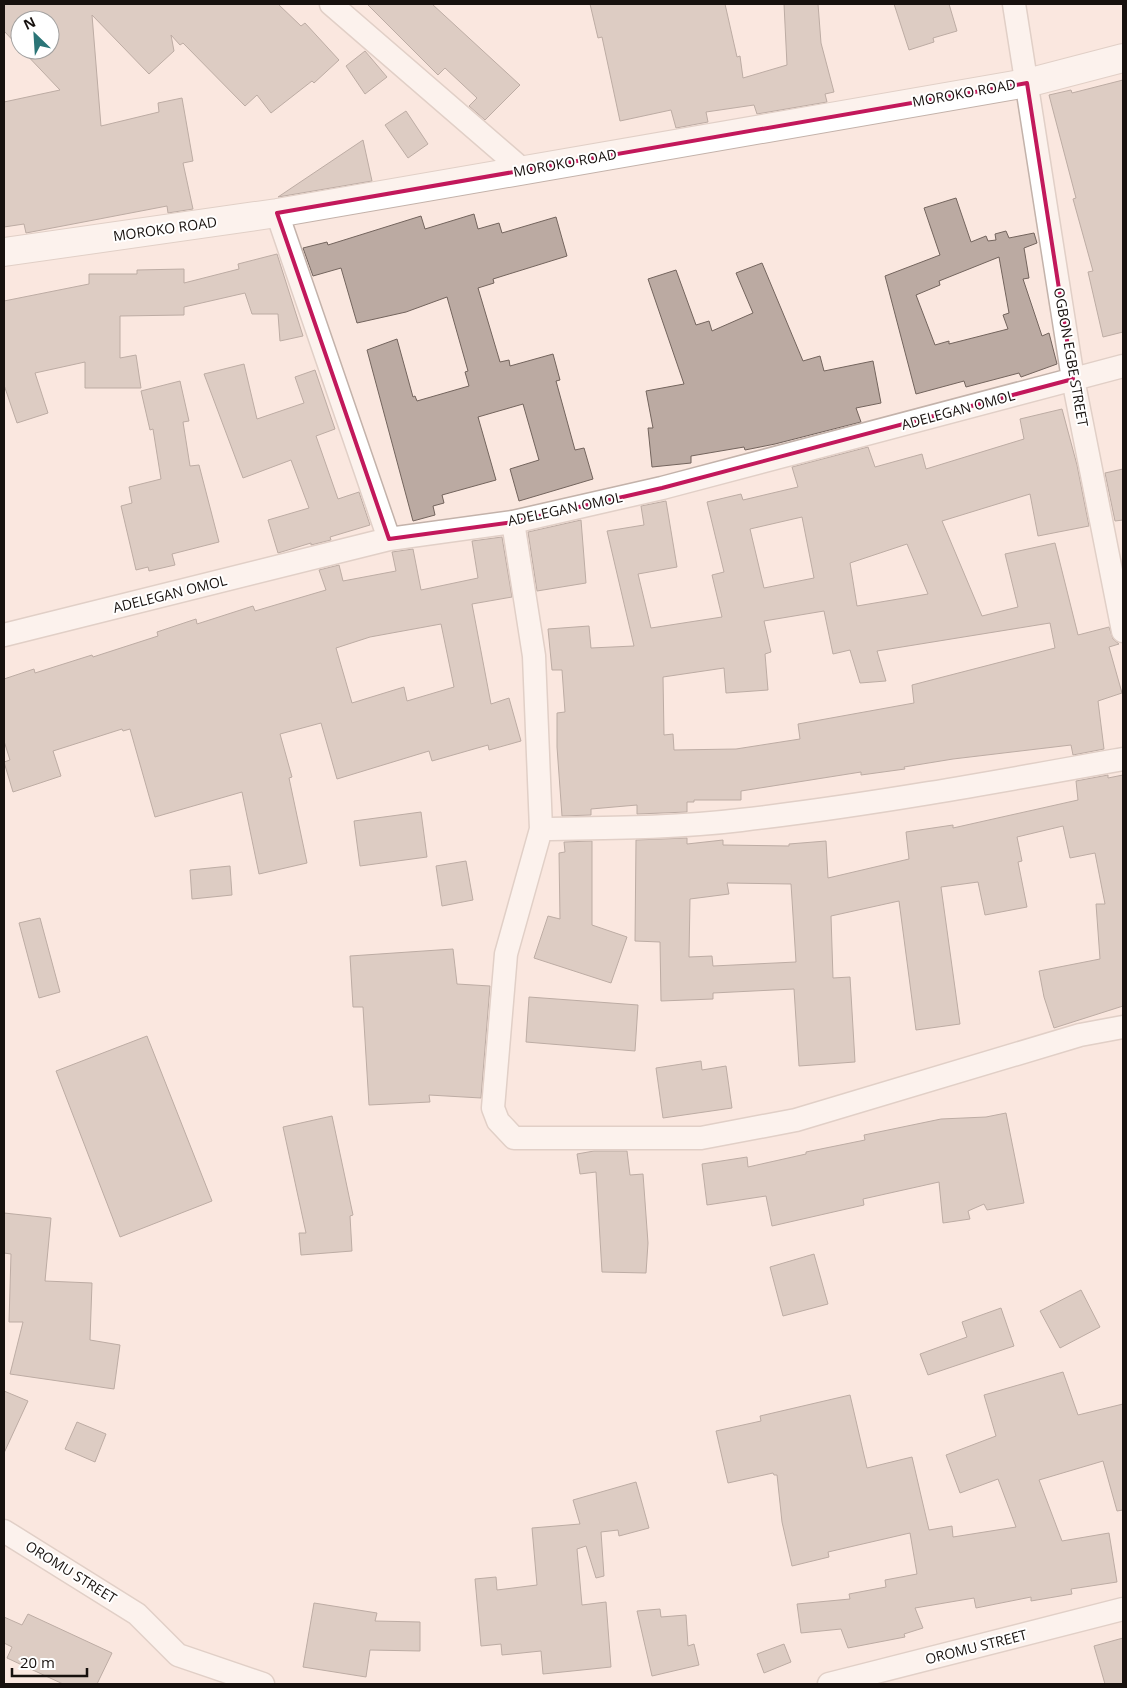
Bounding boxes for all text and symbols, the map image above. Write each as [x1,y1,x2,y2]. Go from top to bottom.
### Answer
north arrow [10,10,60,60]
text: N [20,12,38,34]
street label: MOROKO ROAD [911,74,1017,111]
street label: MOROKO ROAD [512,144,618,181]
street label: MOROKO ROAD [112,212,218,245]
street label: OGBON EGBE STREET [1050,286,1093,428]
street label: ADELEGAN OMOL [899,385,1017,434]
street label: ADELEGAN OMOL [506,487,624,530]
street label: ADELEGAN OMOL [111,570,229,617]
street label: OROMU STREET [22,1536,121,1607]
street label: OROMU STREET [923,1625,1029,1668]
scale bar [12,1646,88,1678]
text: 20 m [20,1652,55,1672]

